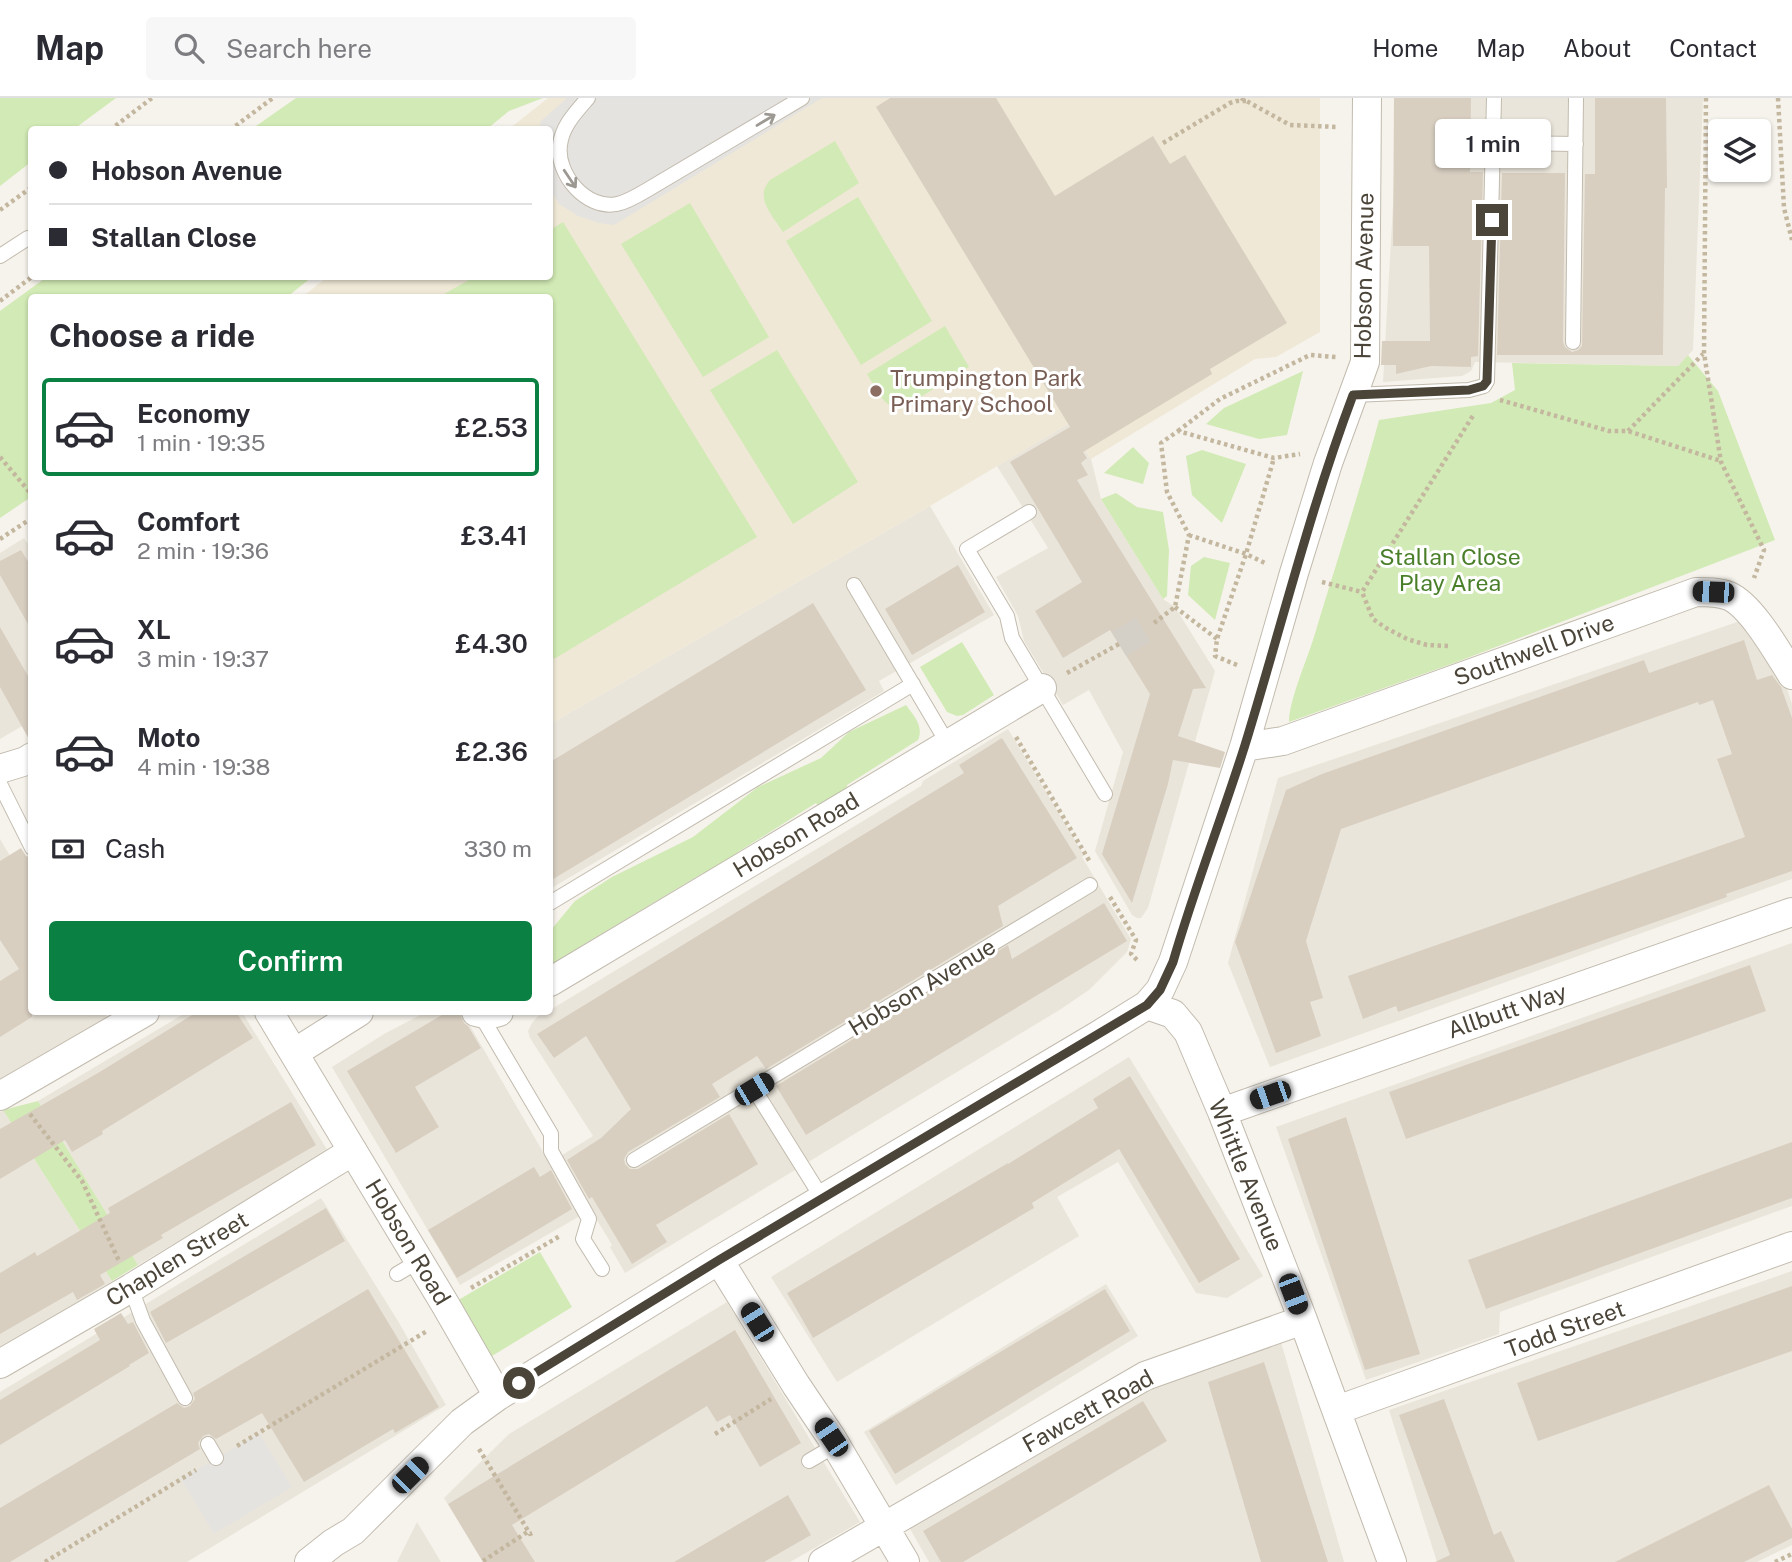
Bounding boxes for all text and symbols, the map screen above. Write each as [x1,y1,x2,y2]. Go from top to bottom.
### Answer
search box [146,17,636,80]
text: Map [35,29,104,67]
icon: search [170,29,208,67]
text: Search here [226,33,372,64]
text: Home [1372,34,1438,62]
text: Map [1476,34,1525,62]
text: About [1563,34,1631,62]
text: Contact [1669,34,1757,62]
one-way arrow [755,113,775,127]
callout: 1 min [1434,118,1550,167]
map controls [1708,119,1771,182]
button: layers [1708,119,1771,182]
text: 1 min [1466,130,1520,157]
text: Hobson Avenue [91,155,282,186]
one-way arrow [563,169,578,188]
street label: Hobson Avenue [1349,192,1378,360]
route end [1476,204,1508,236]
text: Stallan Close [91,222,257,253]
text: Choose a ride [49,317,255,354]
place label: Trumpington Park Primary School [890,364,1082,417]
marker: Trumpington Park Primary School [868,383,884,399]
icon: car [53,396,116,459]
text: Economy [137,398,250,429]
text: £2.53 [455,412,528,443]
text: 1 min · 19:35 [137,429,265,456]
icon: car [53,504,116,567]
text: Comfort [137,506,240,537]
text: £3.41 [461,520,528,551]
text: 2 min · 19:36 [137,537,269,564]
park label: Stallan Close Play Area [1379,543,1521,596]
car [1692,581,1735,603]
street label: Southwell Drive [1450,608,1618,691]
icon: car [53,612,116,675]
text: XL [137,614,171,645]
text: £4.30 [455,628,528,659]
text: 3 min · 19:37 [137,645,269,672]
icon: car [53,720,116,783]
text: Moto [137,722,200,753]
text: £2.36 [456,736,528,767]
text: 4 min · 19:38 [137,753,271,780]
street label: Hobson Road [728,786,864,883]
icon: cash [49,830,87,868]
text: Cash [105,833,165,864]
text: 330 m [464,835,532,862]
button: Confirm [49,921,532,1001]
street label: Hobson Avenue [843,932,1000,1041]
street label: Allbutt Way [1444,978,1570,1044]
car [731,1069,778,1109]
car [1247,1078,1294,1112]
street label: Whittle Avenue [1204,1095,1289,1255]
street label: Hobson Road [360,1174,457,1310]
street label: Chaplen Street [101,1206,253,1312]
car [1276,1271,1311,1317]
street label: Todd Street [1501,1294,1628,1363]
car [737,1299,778,1345]
street label: Fawcett Road [1018,1364,1158,1458]
route start [503,1367,535,1399]
car [811,1414,852,1460]
car [388,1453,433,1497]

